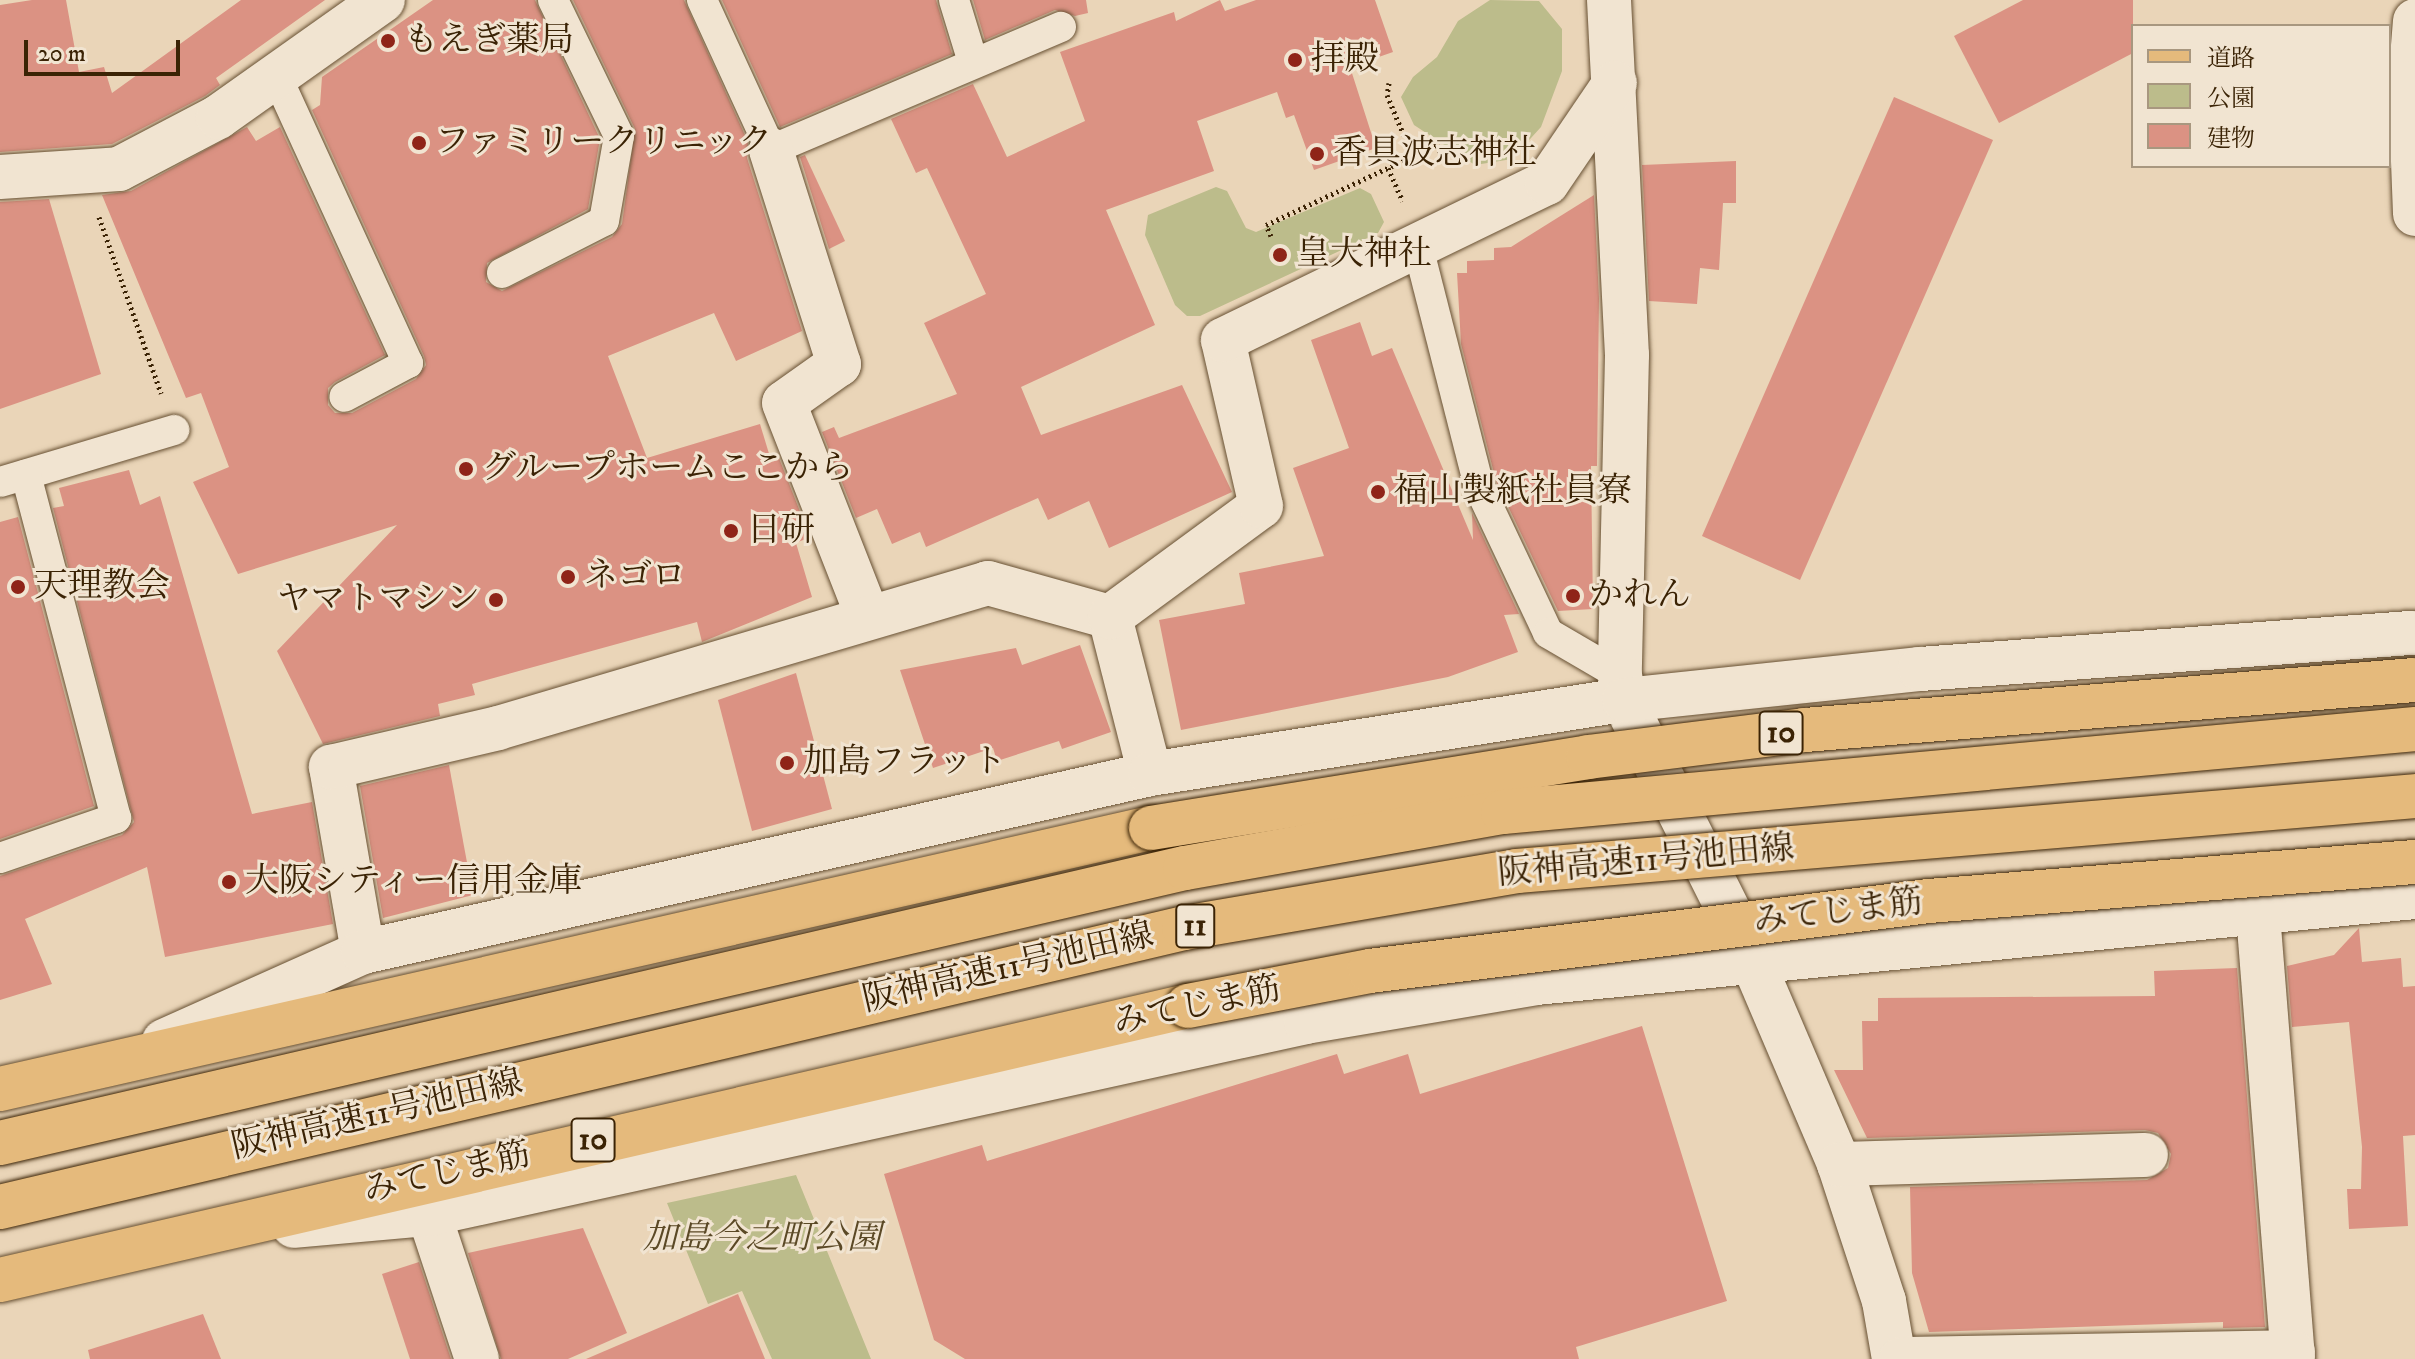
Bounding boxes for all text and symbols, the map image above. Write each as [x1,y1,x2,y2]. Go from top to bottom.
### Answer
place label: もえぎ薬局 [404,21,574,61]
scale bar [28,24,184,74]
legend [2131,24,2391,168]
marker: もえぎ薬局 [379,32,397,50]
text: 20 m [38,39,86,69]
place label: 拝殿 [1311,40,1379,80]
text: 道路 [2207,44,2255,74]
marker: 拝殿 [1286,51,1304,69]
text: 公園 [2207,84,2255,114]
place label: ファミリークリニック [435,123,775,163]
text: 建物 [2207,124,2255,154]
marker: ファミリークリニック [410,134,428,152]
place label: 香具波志神社 [1333,134,1537,174]
marker: 香具波志神社 [1308,145,1326,163]
place label: 皇大神社 [1296,235,1432,275]
marker: 皇大神社 [1271,246,1289,264]
place label: グループホームここから [482,449,856,489]
marker: グループホームここから [457,460,475,478]
place label: 福山製紙社員寮 [1394,472,1632,512]
marker: 福山製紙社員寮 [1369,483,1387,501]
place label: 日研 [747,511,815,551]
marker: 日研 [722,522,740,540]
place label: ネゴロ [584,557,686,597]
place label: 天理教会 [34,567,170,607]
marker: ネゴロ [559,568,577,586]
place label: かれん [1589,576,1691,616]
marker: 天理教会 [9,578,27,596]
place label: ヤマトマシン [276,580,480,620]
marker: かれん [1564,587,1582,605]
marker: ヤマトマシン [487,591,505,609]
road number: 10 [1757,705,1805,761]
place label: 加島フラット [803,743,1007,783]
marker: 加島フラット [778,754,796,772]
street label: 阪神高速11号池田線 [1496,828,1796,894]
place label: 大阪シティー信用金庫 [245,862,585,902]
marker: 大阪シティー信用金庫 [220,873,238,891]
street label: みてじま筋 [1751,881,1925,943]
road number: 11 [1175,898,1215,954]
street label: 阪神高速11号池田線 [859,915,1157,1021]
street label: みてじま筋 [1110,968,1284,1044]
street label: 阪神高速11号池田線 [228,1062,526,1168]
road number: 10 [569,1112,617,1168]
street label: みてじま筋 [360,1134,534,1212]
park label: 加島今之町公園 [643,1219,881,1259]

